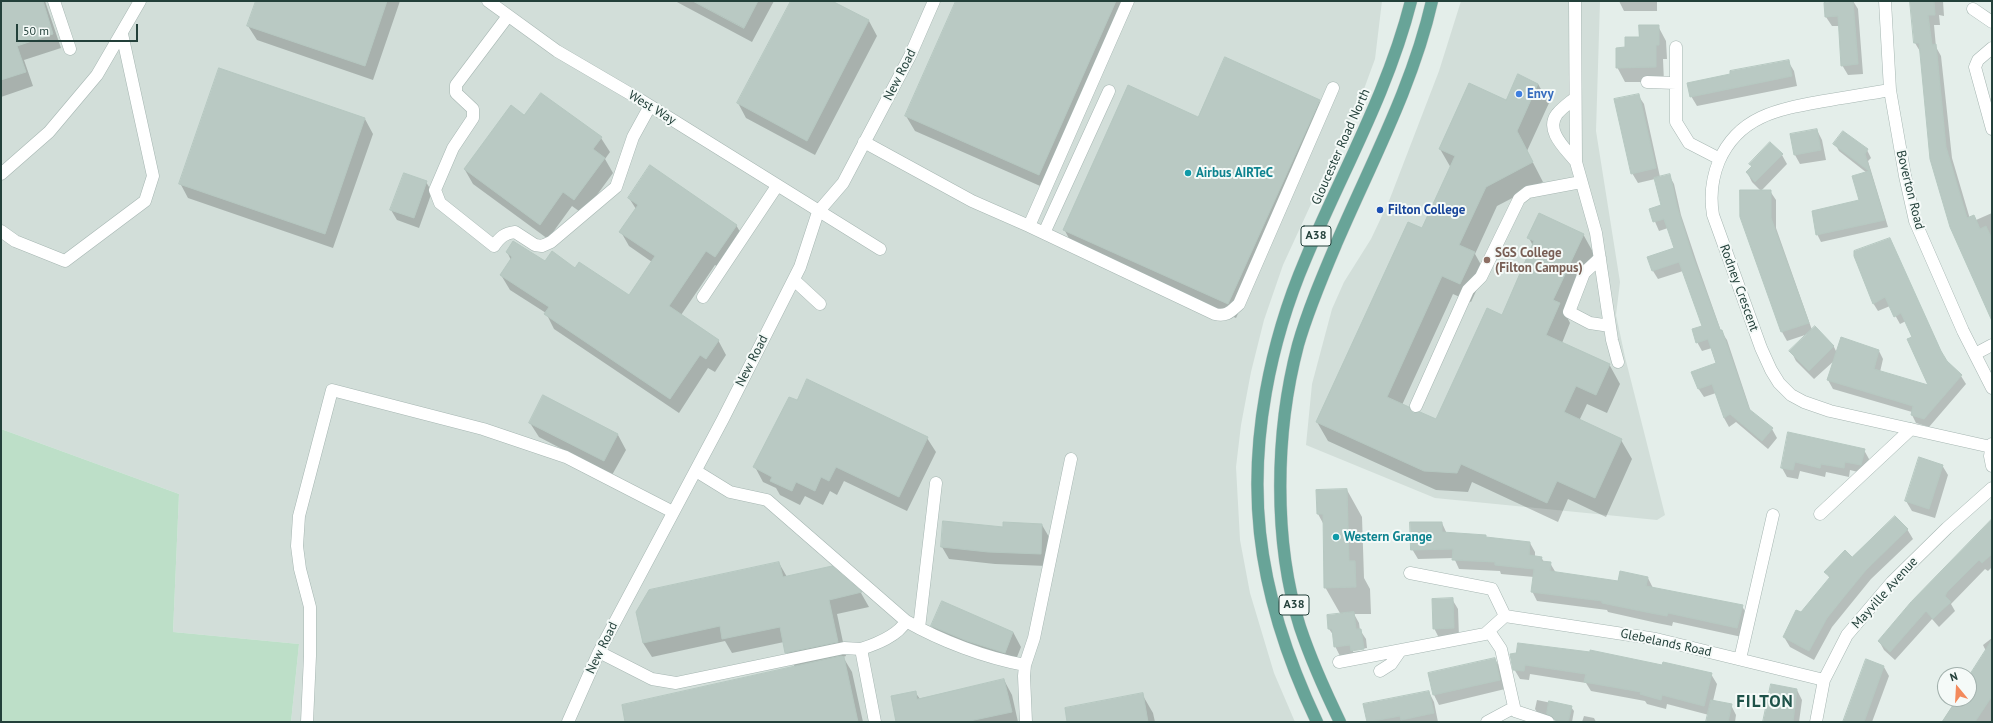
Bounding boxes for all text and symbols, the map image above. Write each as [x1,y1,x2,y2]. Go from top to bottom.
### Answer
scale bar [18,16,140,42]
text: 50 m [23,23,49,38]
street label: New Road [880,47,920,103]
place label: Envy [1527,86,1554,102]
street label: Gloucester Road North [1308,87,1374,207]
street label: West Way [625,88,679,128]
marker: Envy [1514,89,1524,99]
street label: Boverton Road [1893,149,1927,231]
place label: Airbus AIRTeC [1196,165,1273,181]
marker: Airbus AIRTeC [1183,168,1193,178]
place label: Filton College [1388,202,1465,218]
marker: Filton College [1375,205,1385,215]
road number: A38 [1301,226,1331,246]
street label: Rodney Crescent [1716,242,1762,334]
place label: SGS College (Filton Campus) [1495,245,1583,276]
marker: SGS College (Filton Campus) [1482,255,1492,265]
street label: New Road [732,333,772,389]
place label: Western Grange [1344,529,1432,545]
marker: Western Grange [1331,532,1341,542]
street label: Mayville Avenue [1849,554,1921,632]
road number: A38 [1279,595,1309,615]
street label: New Road [583,620,621,676]
street label: Glebelands Road [1619,626,1713,660]
north arrow [1937,667,1977,707]
text: N [1948,669,1959,684]
district label: FILTON [1736,692,1794,712]

